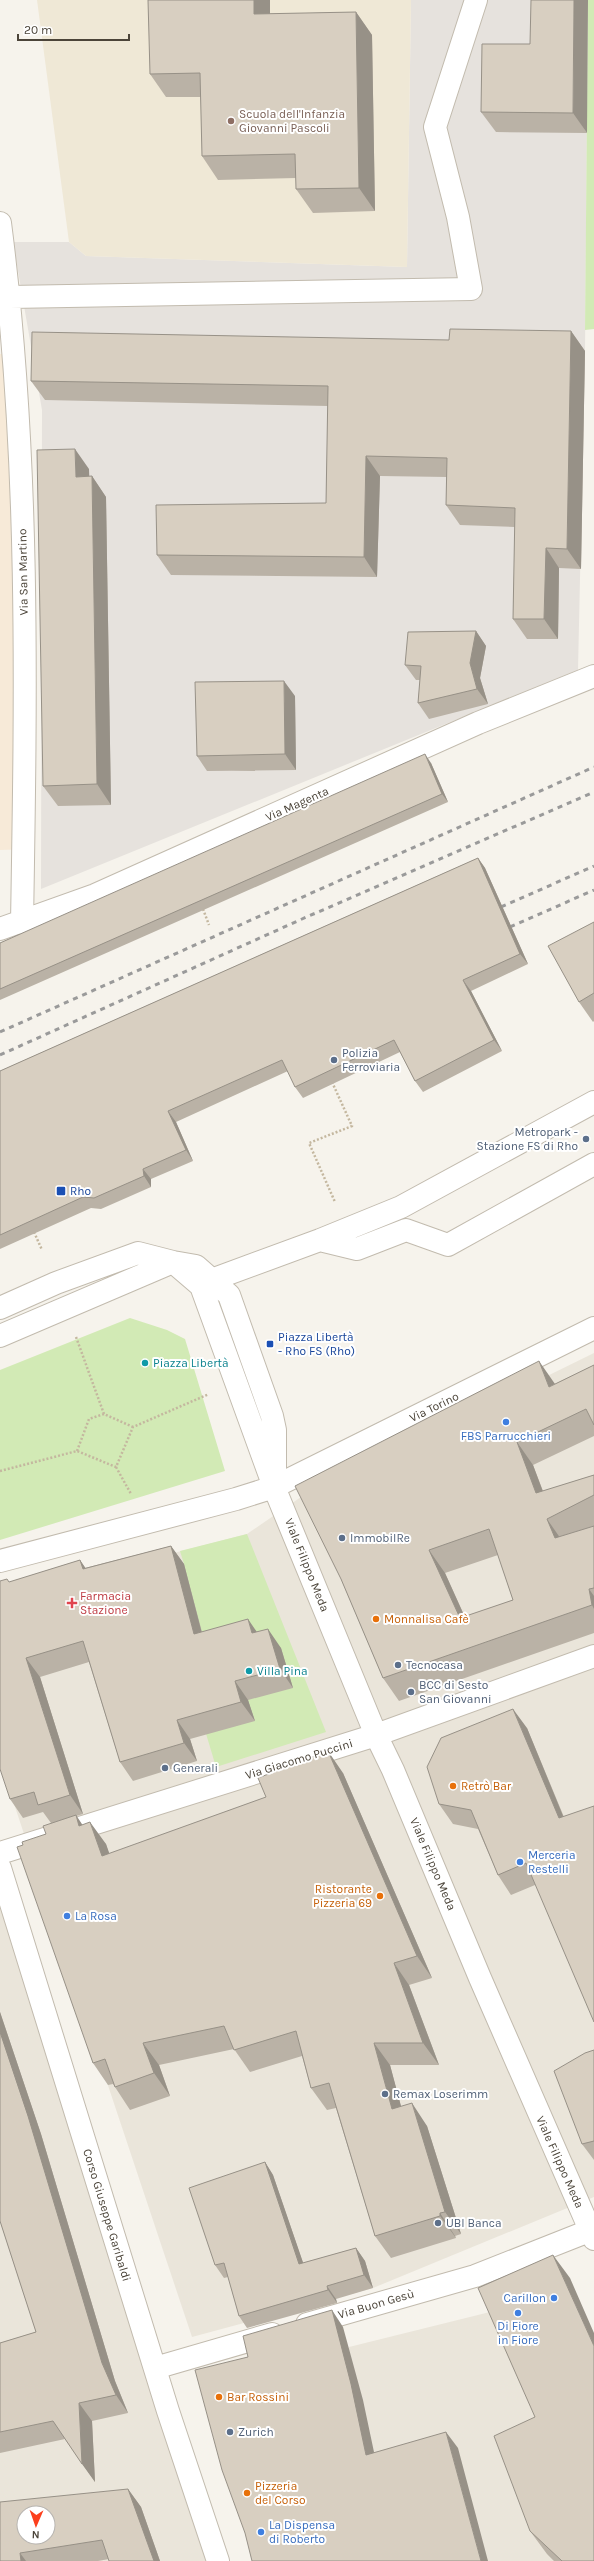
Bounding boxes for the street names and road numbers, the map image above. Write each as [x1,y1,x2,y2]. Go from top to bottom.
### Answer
street label: Via San Martino [15,529,31,615]
street label: Via Magenta [263,784,331,824]
street label: Via Torino [407,1389,461,1425]
street label: Viale Filippo Meda [282,1516,332,1614]
street label: Via Giacomo Puccini [244,1736,354,1782]
street label: Viale Filippo Meda [407,1815,459,1913]
street label: Viale Filippo Meda [533,2114,587,2210]
street label: Corso Giuseppe Garibaldi [80,2147,134,2283]
street label: Via Buon Gesù [336,2286,416,2322]

